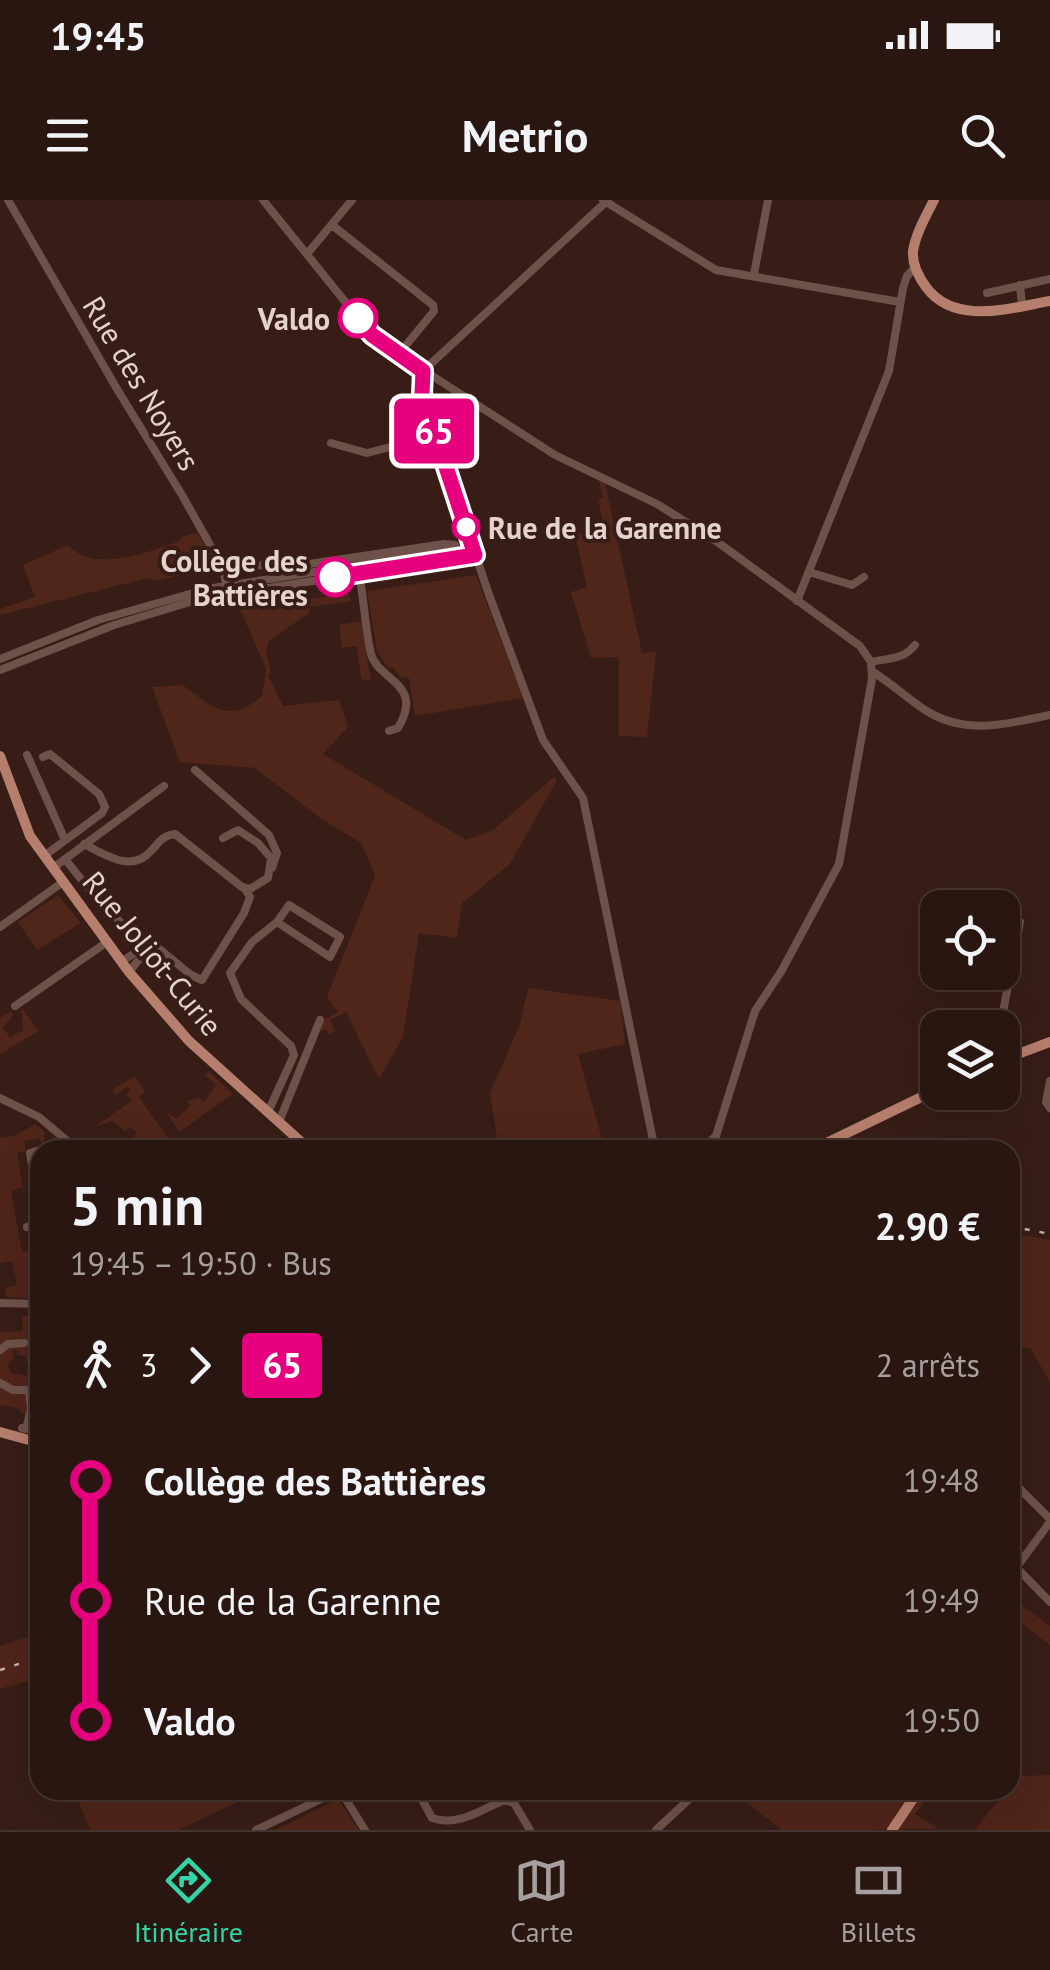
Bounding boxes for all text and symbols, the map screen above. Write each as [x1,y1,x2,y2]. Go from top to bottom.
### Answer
text: 19:45 [50,11,146,60]
text: Metrio [462,106,588,164]
icon: menu [40,108,95,163]
icon: search [955,108,1010,163]
street label: Rue des Noyers [75,289,209,477]
place label: Valdo [257,299,330,338]
marker: Valdo [339,299,377,337]
line badge: 65 [389,398,479,464]
text: 65 [414,408,454,454]
place label: Rue de la Garenne [488,508,722,547]
marker: Rue de la Garenne [453,514,479,540]
place label: Collège des Battières [160,541,308,614]
marker: Collège des Battières [316,558,354,596]
street label: Rue Joliot-Curie [75,863,231,1043]
map controls [920,890,1020,1110]
button: locate [920,890,1020,990]
button: layers [920,1010,1020,1110]
text: 5 min [70,1169,204,1240]
text: 2.90 € [875,1201,980,1250]
text: 19:45 – 19:50 · Bus [70,1242,332,1284]
icon: walk [70,1338,125,1393]
icon: forward [172,1338,227,1393]
text: 65 [262,1342,302,1388]
text: 3 [140,1344,157,1386]
text: 2 arrêts [876,1344,980,1386]
text: Collège des Battières [144,1456,486,1505]
text: 19:48 [903,1459,980,1501]
text: Rue de la Garenne [144,1576,441,1625]
text: 19:49 [903,1579,980,1621]
text: Valdo [144,1696,236,1745]
text: 19:50 [903,1699,980,1741]
tab: Itinéraire [134,1853,243,1950]
tab: Carte [510,1853,573,1950]
tab: Billets [841,1853,916,1950]

